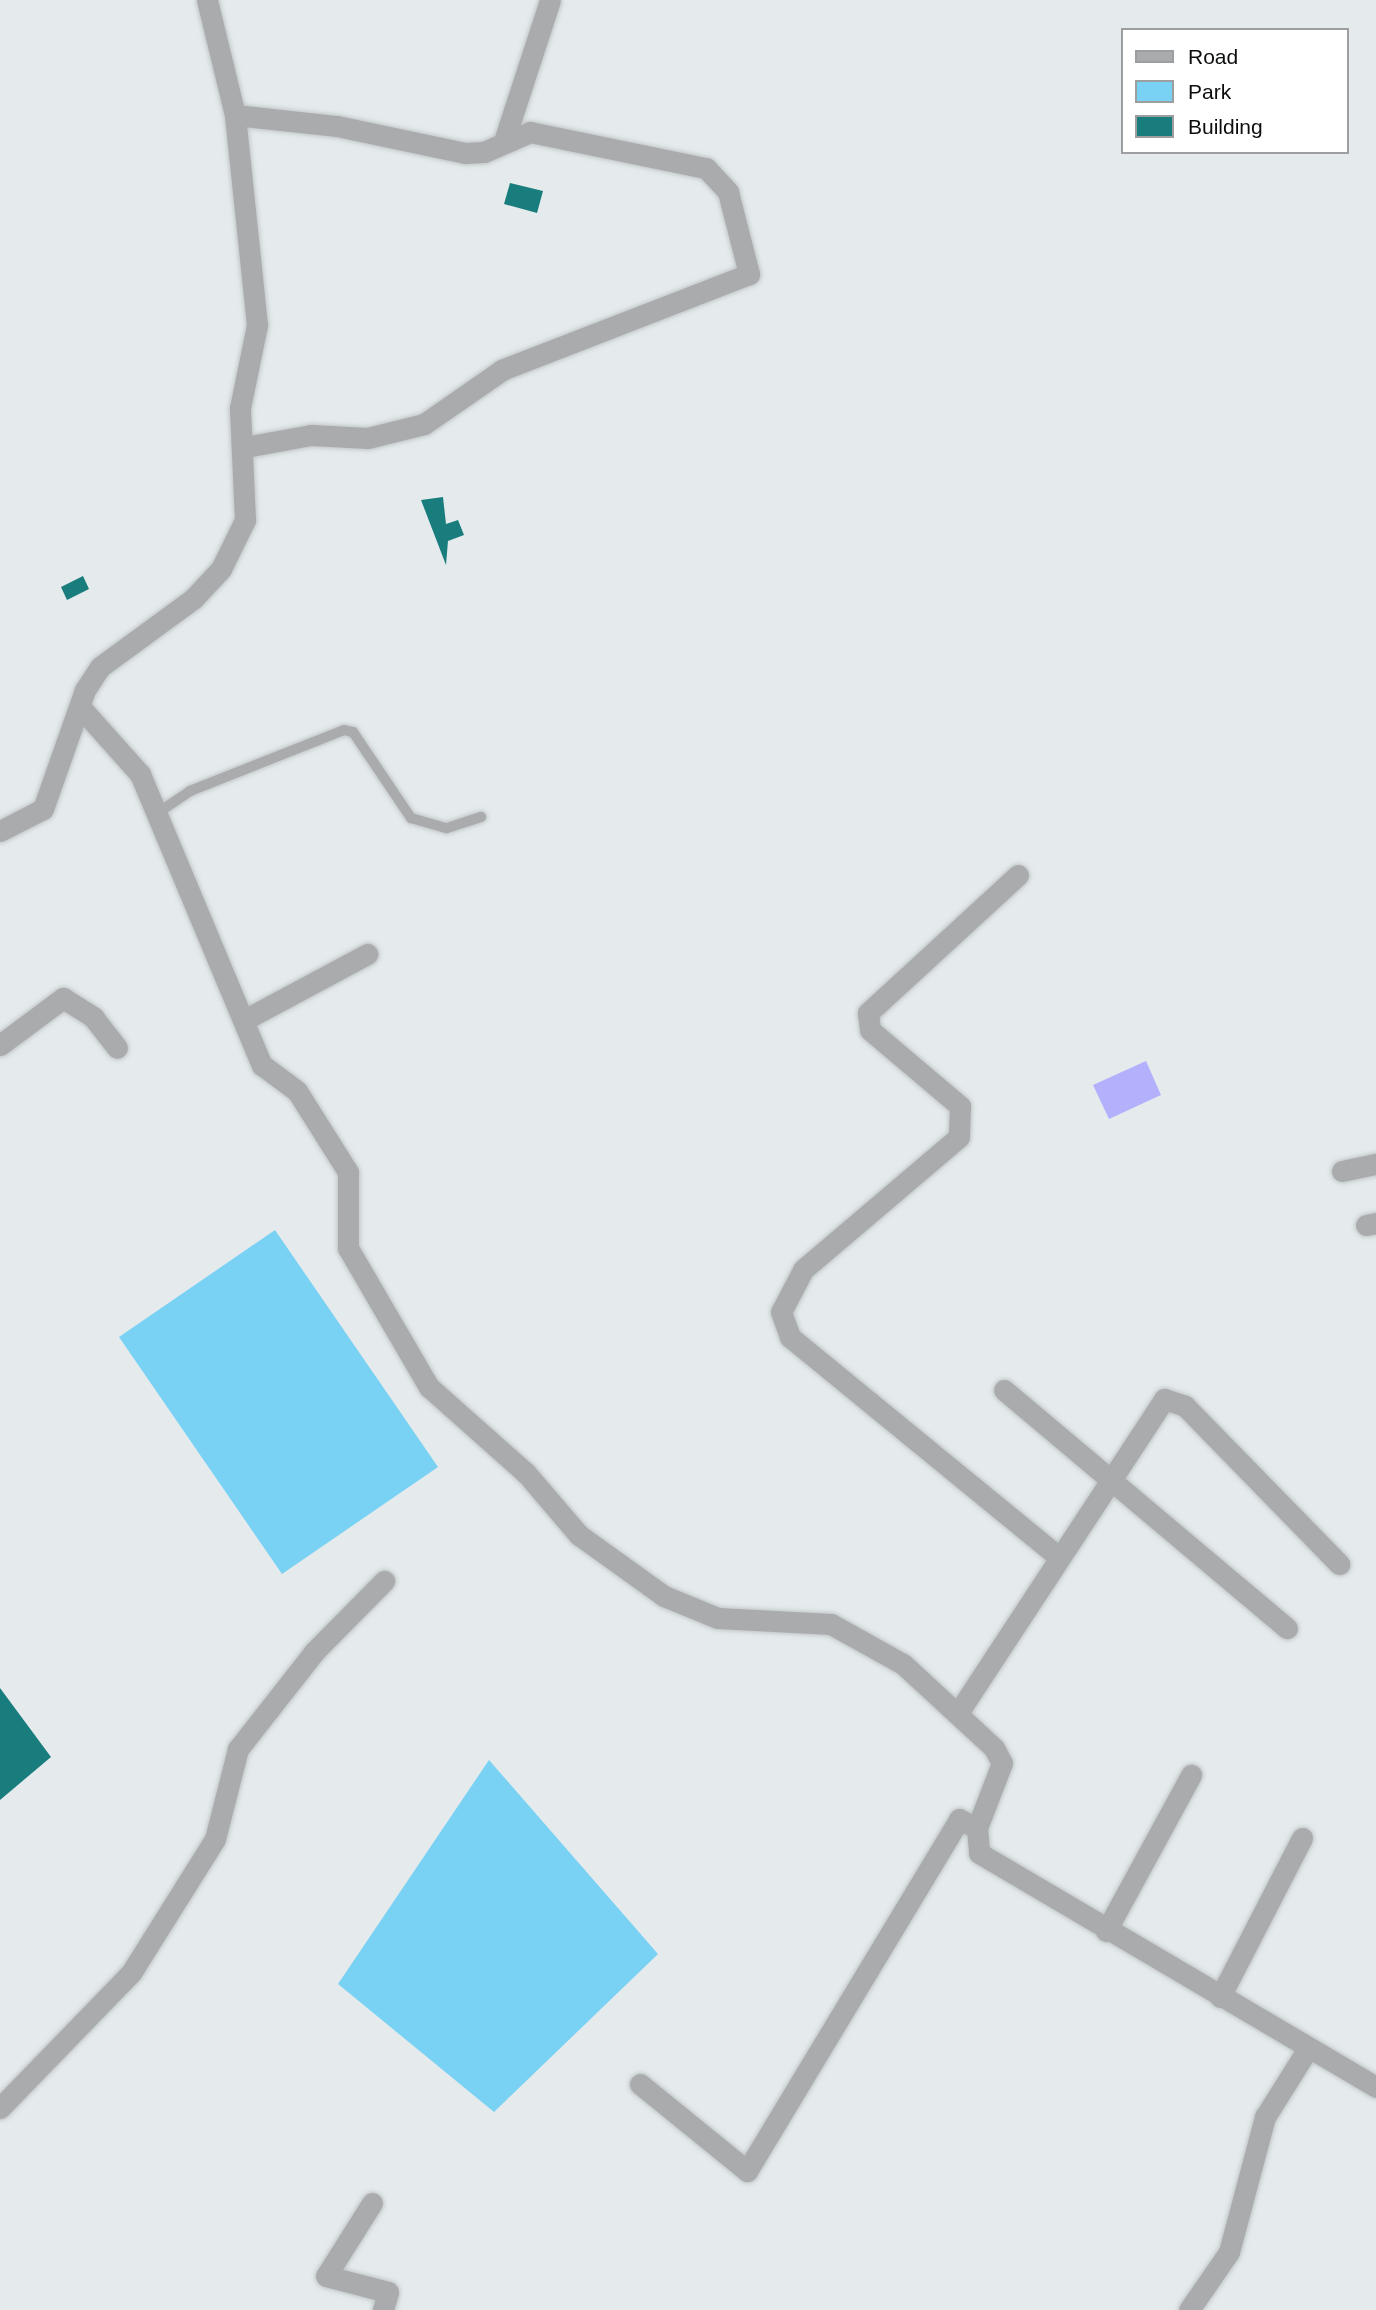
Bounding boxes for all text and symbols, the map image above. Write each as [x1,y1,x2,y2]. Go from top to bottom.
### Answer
legend [1120,28,1348,154]
text: Road [1188,45,1238,68]
text: Park [1188,80,1231,103]
text: Building [1188,115,1263,138]

